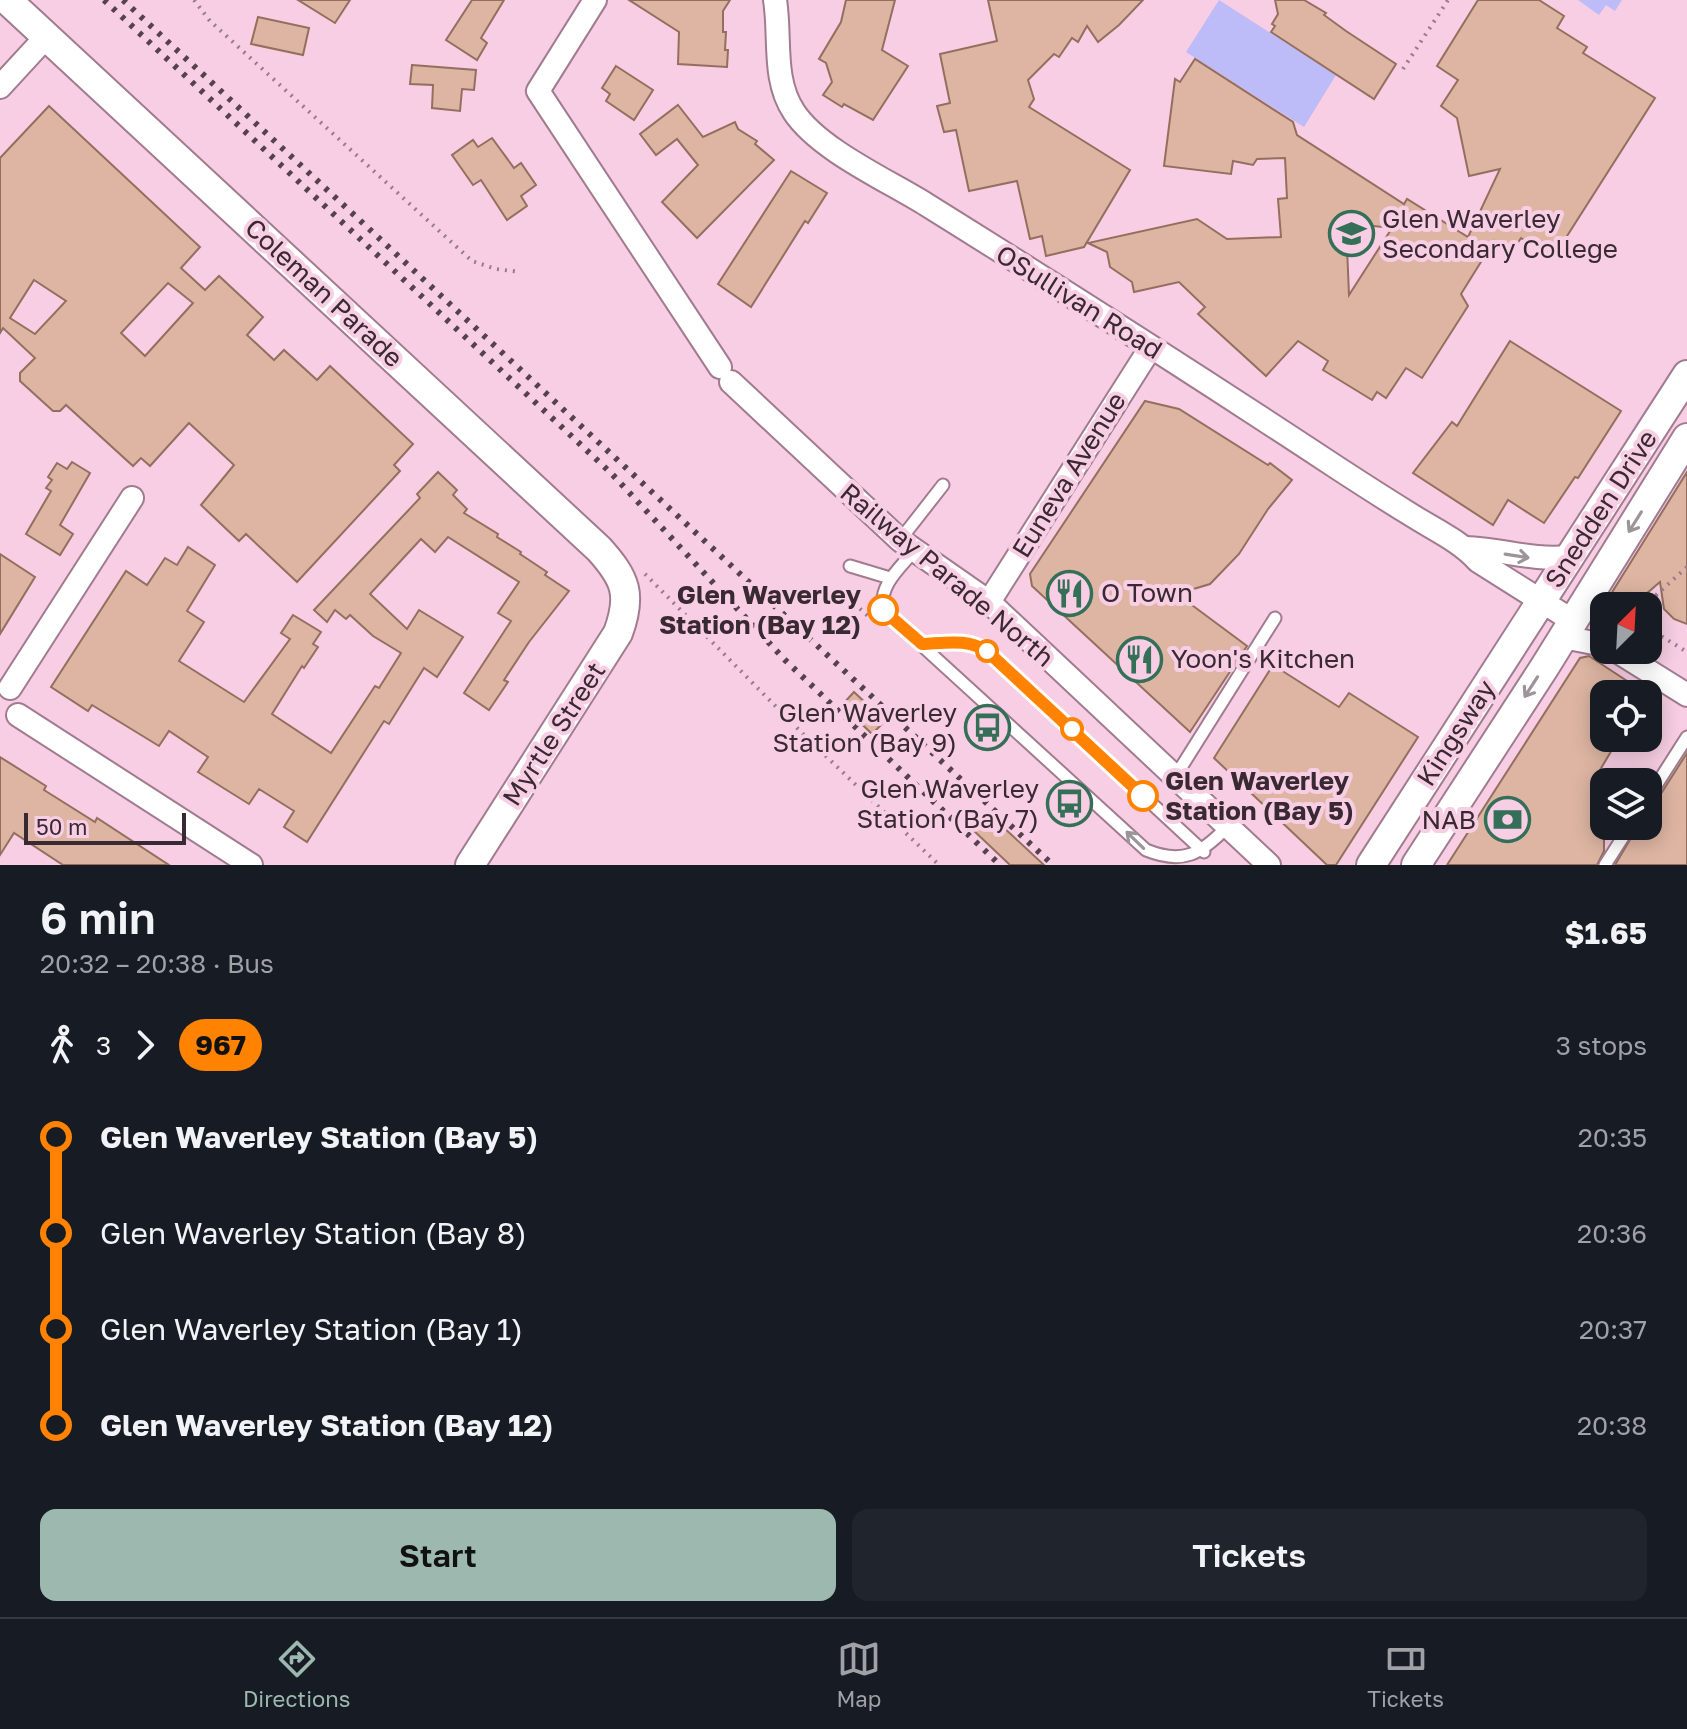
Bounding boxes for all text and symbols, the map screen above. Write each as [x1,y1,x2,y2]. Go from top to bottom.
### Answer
place label: Glen Waverley Secondary College [1382,203,1618,264]
school or university icon: Glen Waverley Secondary College [1327,210,1375,258]
street label: Coleman Parade [239,212,409,373]
street label: OSullivan Road [991,238,1168,365]
street label: Euneva Avenue [1005,386,1132,563]
street label: Snedden Drive [1538,424,1663,593]
street label: Railway Parade North [834,476,1060,673]
one-way arrow [1626,510,1643,532]
one-way arrow [1504,549,1529,564]
restaurant icon: O Town [1046,569,1094,617]
place label: O Town [1101,577,1193,608]
place label: Glen Waverley Station (Bay 12) [659,579,861,640]
north arrow [1590,592,1662,664]
map controls [1590,592,1662,840]
marker: Glen Waverley Station (Bay 12) [868,595,898,625]
restaurant icon: Yoon's Kitchen [1116,635,1164,683]
unlabelled marker [976,640,998,662]
place label: Yoon's Kitchen [1171,643,1355,674]
street label: Myrtle Street [496,656,611,811]
street label: Kingsway [1410,674,1501,791]
one-way arrow [1523,675,1539,698]
button: locate [1590,680,1662,752]
place label: Glen Waverley Station (Bay 9) [772,697,957,758]
bus stop icon: Glen Waverley Station (Bay 9) [964,704,1012,752]
unlabelled marker [1061,718,1083,740]
place label: Glen Waverley Station (Bay 5) [1165,765,1354,826]
button: layers [1590,768,1662,840]
place label: Glen Waverley Station (Bay 7) [856,773,1039,834]
bus stop icon: Glen Waverley Station (Bay 7) [1046,780,1094,828]
marker: Glen Waverley Station (Bay 5) [1128,781,1158,811]
bank icon: NAB [1483,796,1531,844]
place label: NAB [1421,804,1476,835]
scale bar [24,809,186,845]
text: 50 m [36,813,87,840]
one-way arrow [1126,831,1146,850]
text: 6 min [40,891,156,944]
text: $1.65 [1565,915,1647,951]
text: 20:32 – 20:38 · Bus [40,948,274,979]
icon: walk [40,1023,84,1067]
icon: forward [123,1023,167,1067]
text: 967 [195,1028,246,1061]
text: 3 [96,1030,111,1061]
text: 3 stops [1556,1030,1647,1061]
text: Glen Waverley Station (Bay 5) [100,1119,538,1155]
text: 20:35 [1578,1122,1647,1153]
text: Glen Waverley Station (Bay 8) [100,1215,527,1251]
text: 20:36 [1577,1218,1647,1249]
text: Glen Waverley Station (Bay 1) [100,1311,523,1347]
text: 20:37 [1579,1314,1647,1345]
text: Glen Waverley Station (Bay 12) [100,1407,553,1443]
text: 20:38 [1577,1410,1647,1441]
button: Start [40,1509,836,1601]
button: Tickets [852,1509,1647,1601]
tab: Directions [243,1637,350,1712]
tab: Map [836,1637,881,1712]
tab: Tickets [1367,1637,1444,1712]

